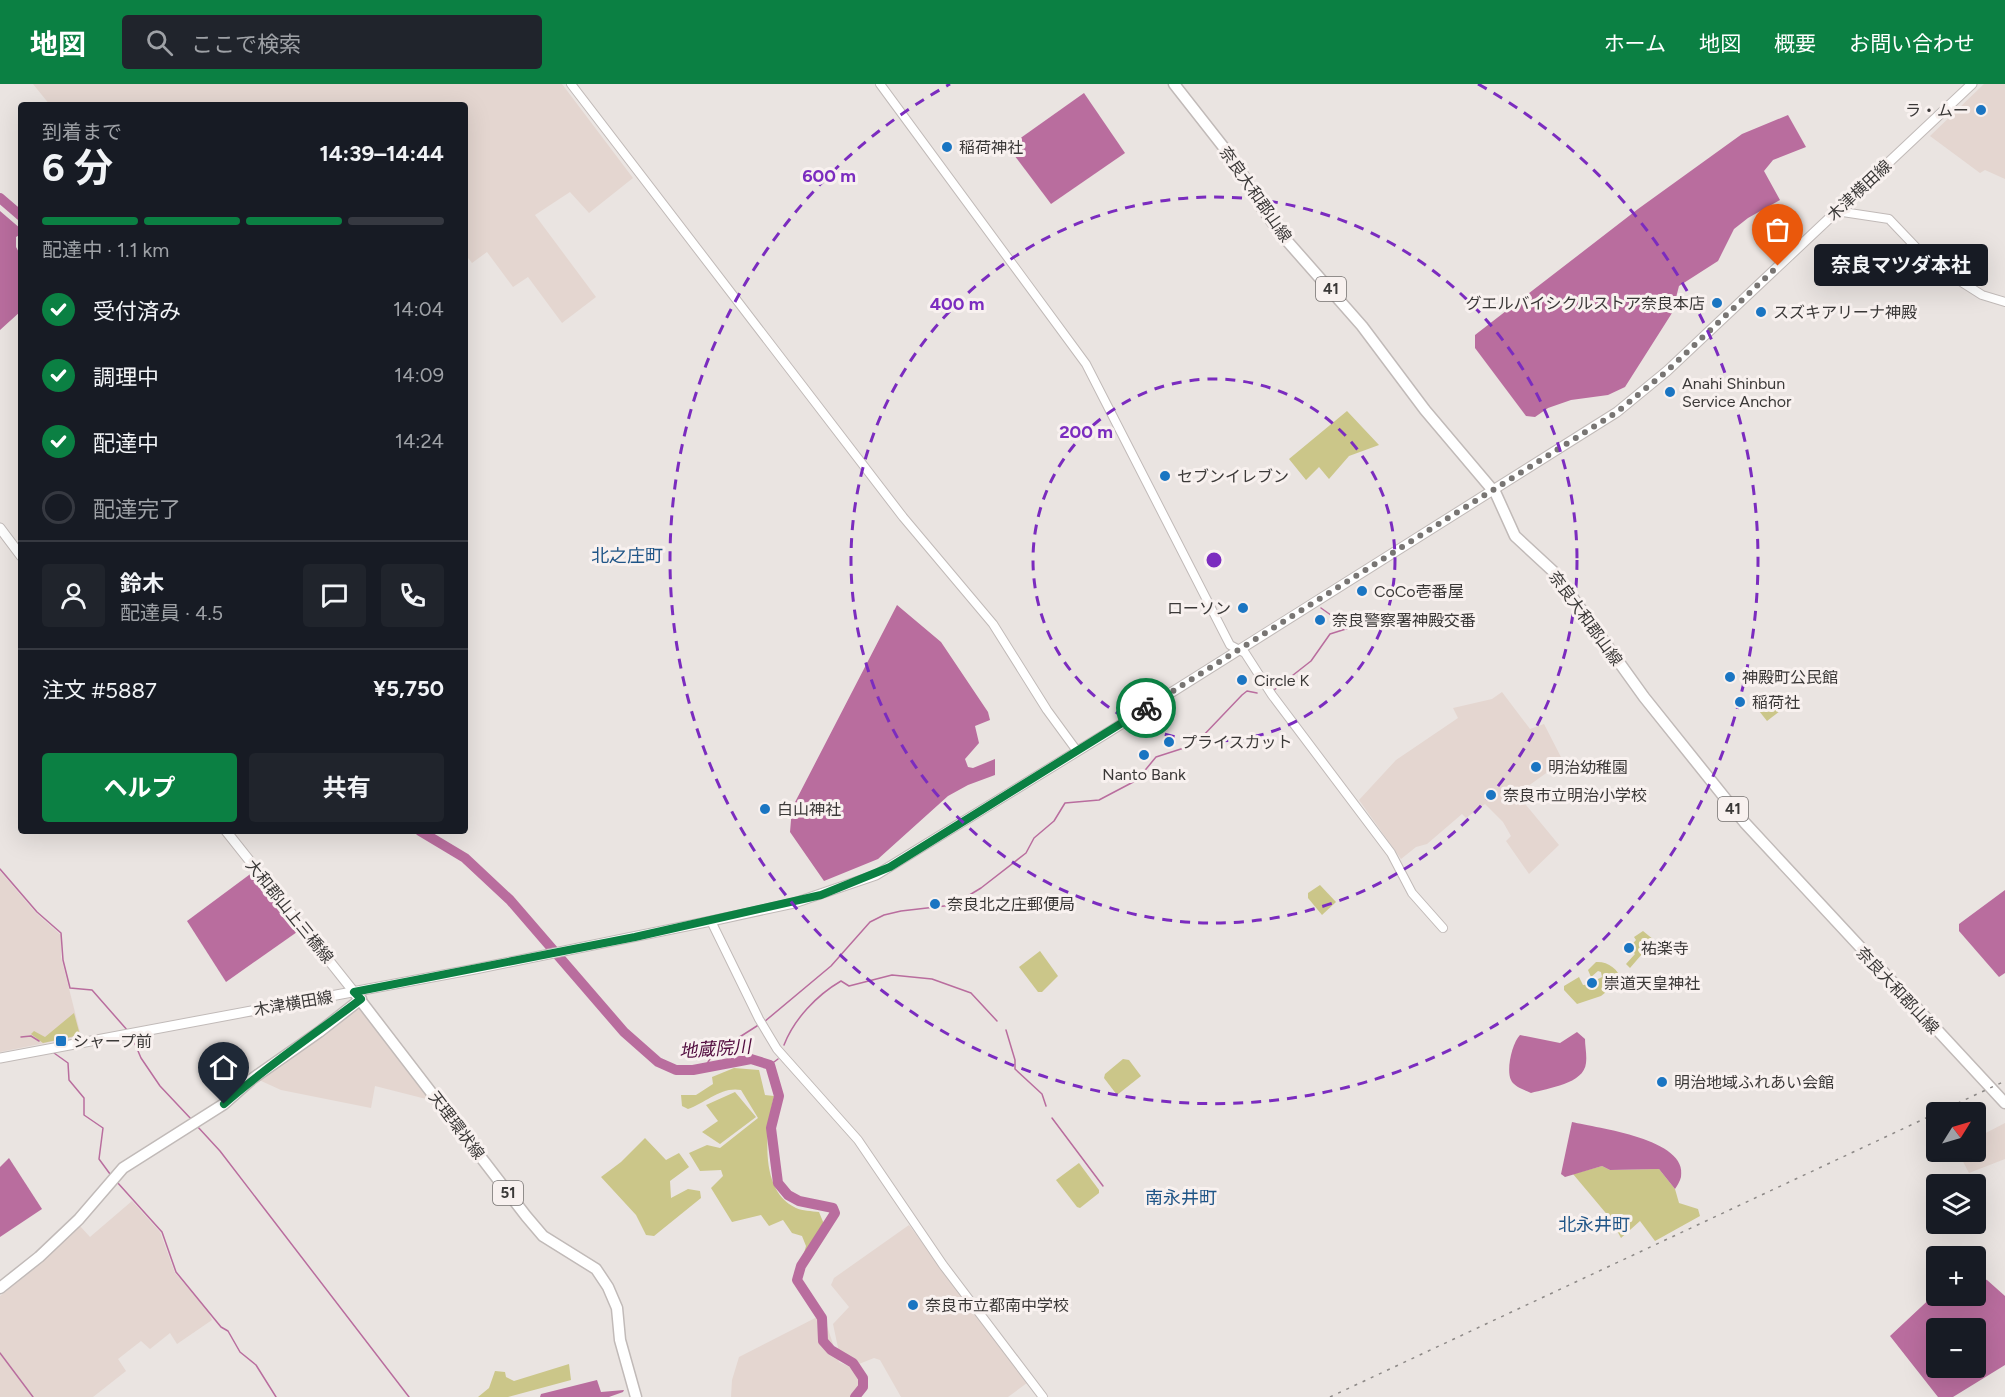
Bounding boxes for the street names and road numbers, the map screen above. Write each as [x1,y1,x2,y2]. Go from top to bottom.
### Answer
street label: 奈良大和郡山線 [1216,143,1295,246]
street label: 木津横田線 [1824,156,1895,225]
road number: 41 [1316,277,1346,301]
street label: 奈良大和郡山線 [1545,567,1626,669]
road number: 41 [1718,797,1748,821]
street label: 大和郡山上三橋線 [242,856,337,967]
street label: 奈良大和郡山線 [1852,943,1943,1038]
street label: 木津横田線 [252,987,334,1020]
street label: 天理環状線 [425,1088,488,1163]
road number: 51 [493,1181,523,1205]

